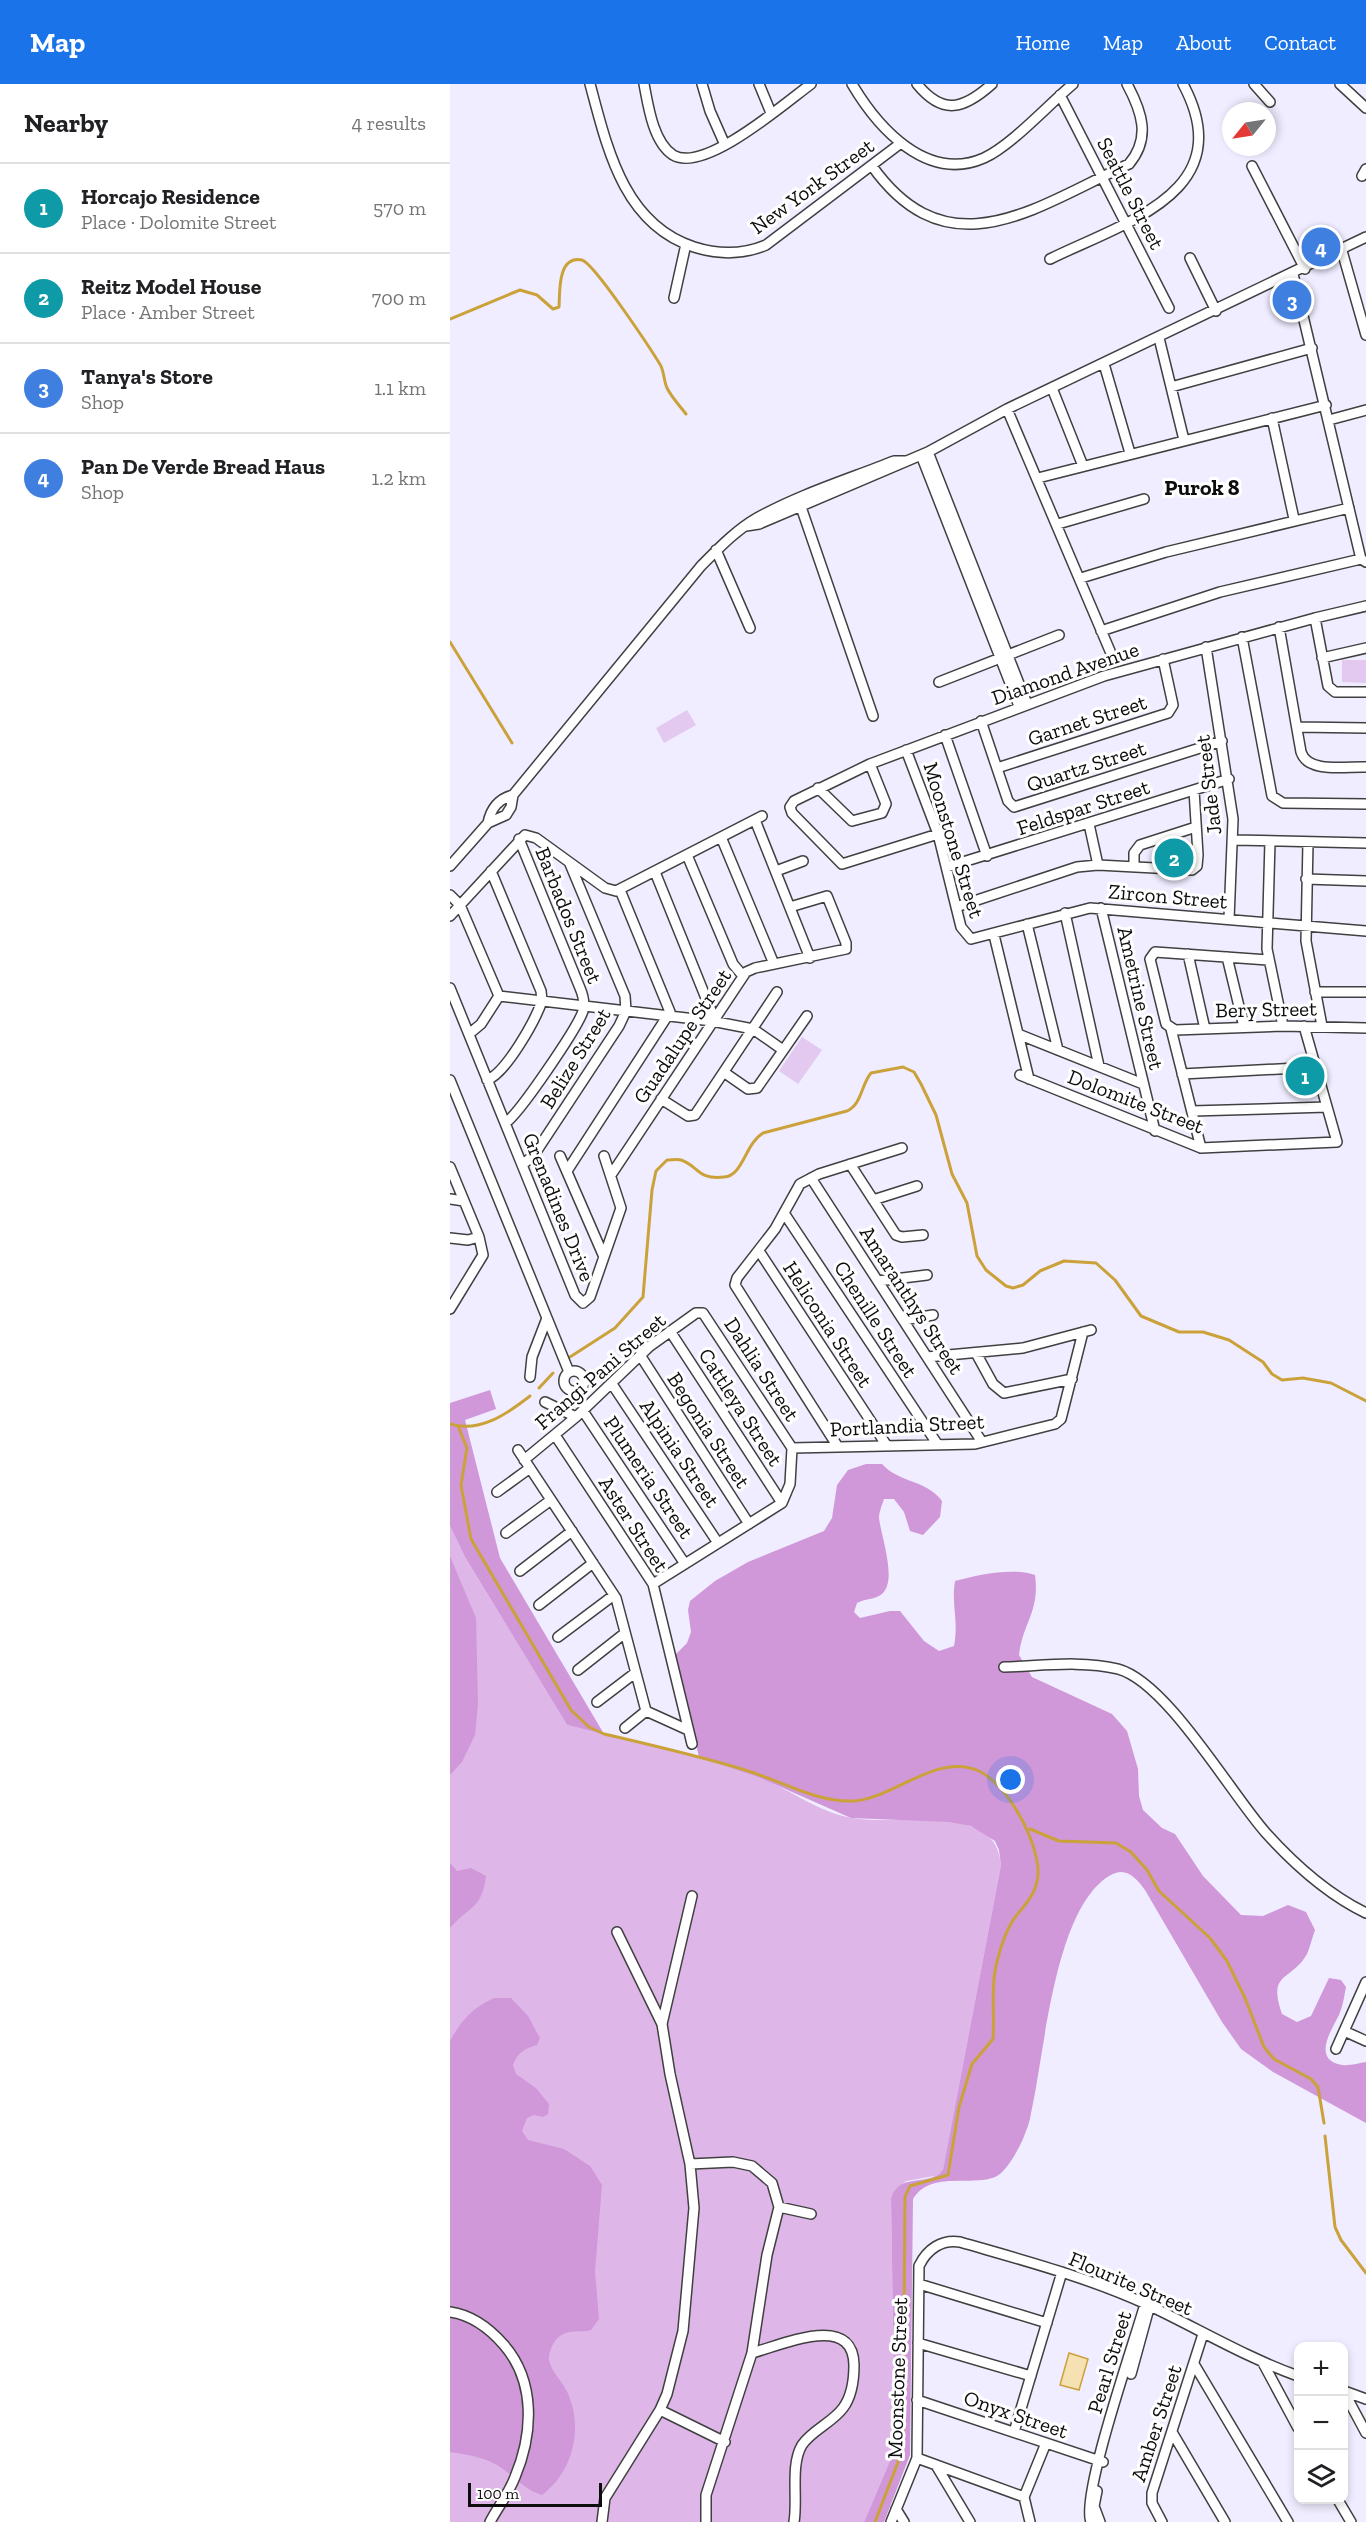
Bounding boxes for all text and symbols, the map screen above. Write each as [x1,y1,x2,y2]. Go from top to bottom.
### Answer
text: Map [30,26,85,59]
text: Home [1016,30,1070,55]
text: Map [1103,30,1143,55]
text: About [1176,30,1231,55]
text: Contact [1264,30,1336,55]
north arrow [1222,102,1276,156]
text: Nearby [24,107,108,139]
text: 4 results [351,111,426,135]
street label: New York Street [746,133,879,239]
street label: Seattle Street [1092,133,1170,253]
text: Horcajo Residence [81,183,260,210]
text: 1 [39,196,48,220]
text: 570 m [373,196,426,220]
text: Place · Dolomite Street [81,210,276,234]
pin: 4 [1302,224,1340,270]
text: Reitz Model House [81,273,261,300]
pin: 3 [1272,278,1312,322]
text: 2 [38,286,49,310]
text: 700 m [372,286,426,310]
text: Place · Amber Street [81,300,255,324]
text: Tanya's Store [81,363,213,390]
text: 3 [38,376,49,400]
text: 1.1 km [374,376,426,400]
text: Shop [81,390,124,414]
text: Pan De Verde Bread Haus [81,453,325,480]
text: 4 [38,466,49,490]
text: 1.2 km [372,466,426,490]
district label: Purok 8 [1164,474,1240,501]
text: Shop [81,480,124,504]
street label: Diamond Avenue [988,636,1142,710]
street label: Garnet Street [1025,689,1150,751]
street label: Jade Street [1189,733,1227,836]
street label: Quartz Street [1023,735,1149,797]
street label: Moonstone Street [918,759,990,921]
street label: Feldspar Street [1014,774,1153,840]
pin: 2 [1154,836,1194,880]
street label: Barbados Street [530,843,608,987]
street label: Zircon Street [1107,878,1229,914]
street label: Ametrine Street [1112,924,1170,1072]
street label: Guadalupe Street [628,964,736,1108]
street label: Bery Street [1215,996,1317,1022]
street label: Belize Street [534,1003,616,1113]
pin: 1 [1286,1054,1324,1098]
street label: Dolomite Street [1064,1064,1208,1138]
street label: Grenadines Drive [518,1129,600,1285]
street label: Amaranthys Street [855,1221,969,1379]
street label: Heliconia Street [778,1256,878,1392]
street label: Chenille Street [829,1256,923,1382]
street label: Frangi Pani Street [530,1307,671,1435]
street label: Dahlia Street [719,1313,805,1426]
street label: Cattleya Street [694,1343,788,1471]
street label: Begonia Street [662,1367,756,1493]
street label: Alpinia Street [635,1394,725,1512]
street label: Portlandia Street [829,1408,985,1442]
street label: Plumeria Street [599,1411,699,1543]
street label: Aster Street [594,1471,674,1577]
your location [996,1765,1025,1794]
street label: Flourite Street [1065,2246,1197,2320]
street label: Moonstone Street [882,2297,912,2459]
street label: Pearl Street [1082,2307,1137,2416]
map controls [1294,2342,1348,2504]
button: + [1294,2342,1348,2396]
street label: Amber Street [1125,2361,1187,2485]
street label: Onyx Street [961,2385,1072,2444]
button: − [1294,2396,1348,2450]
button: layers [1294,2450,1348,2504]
scale bar [468,2480,602,2508]
text: 100 m [477,2484,519,2503]

